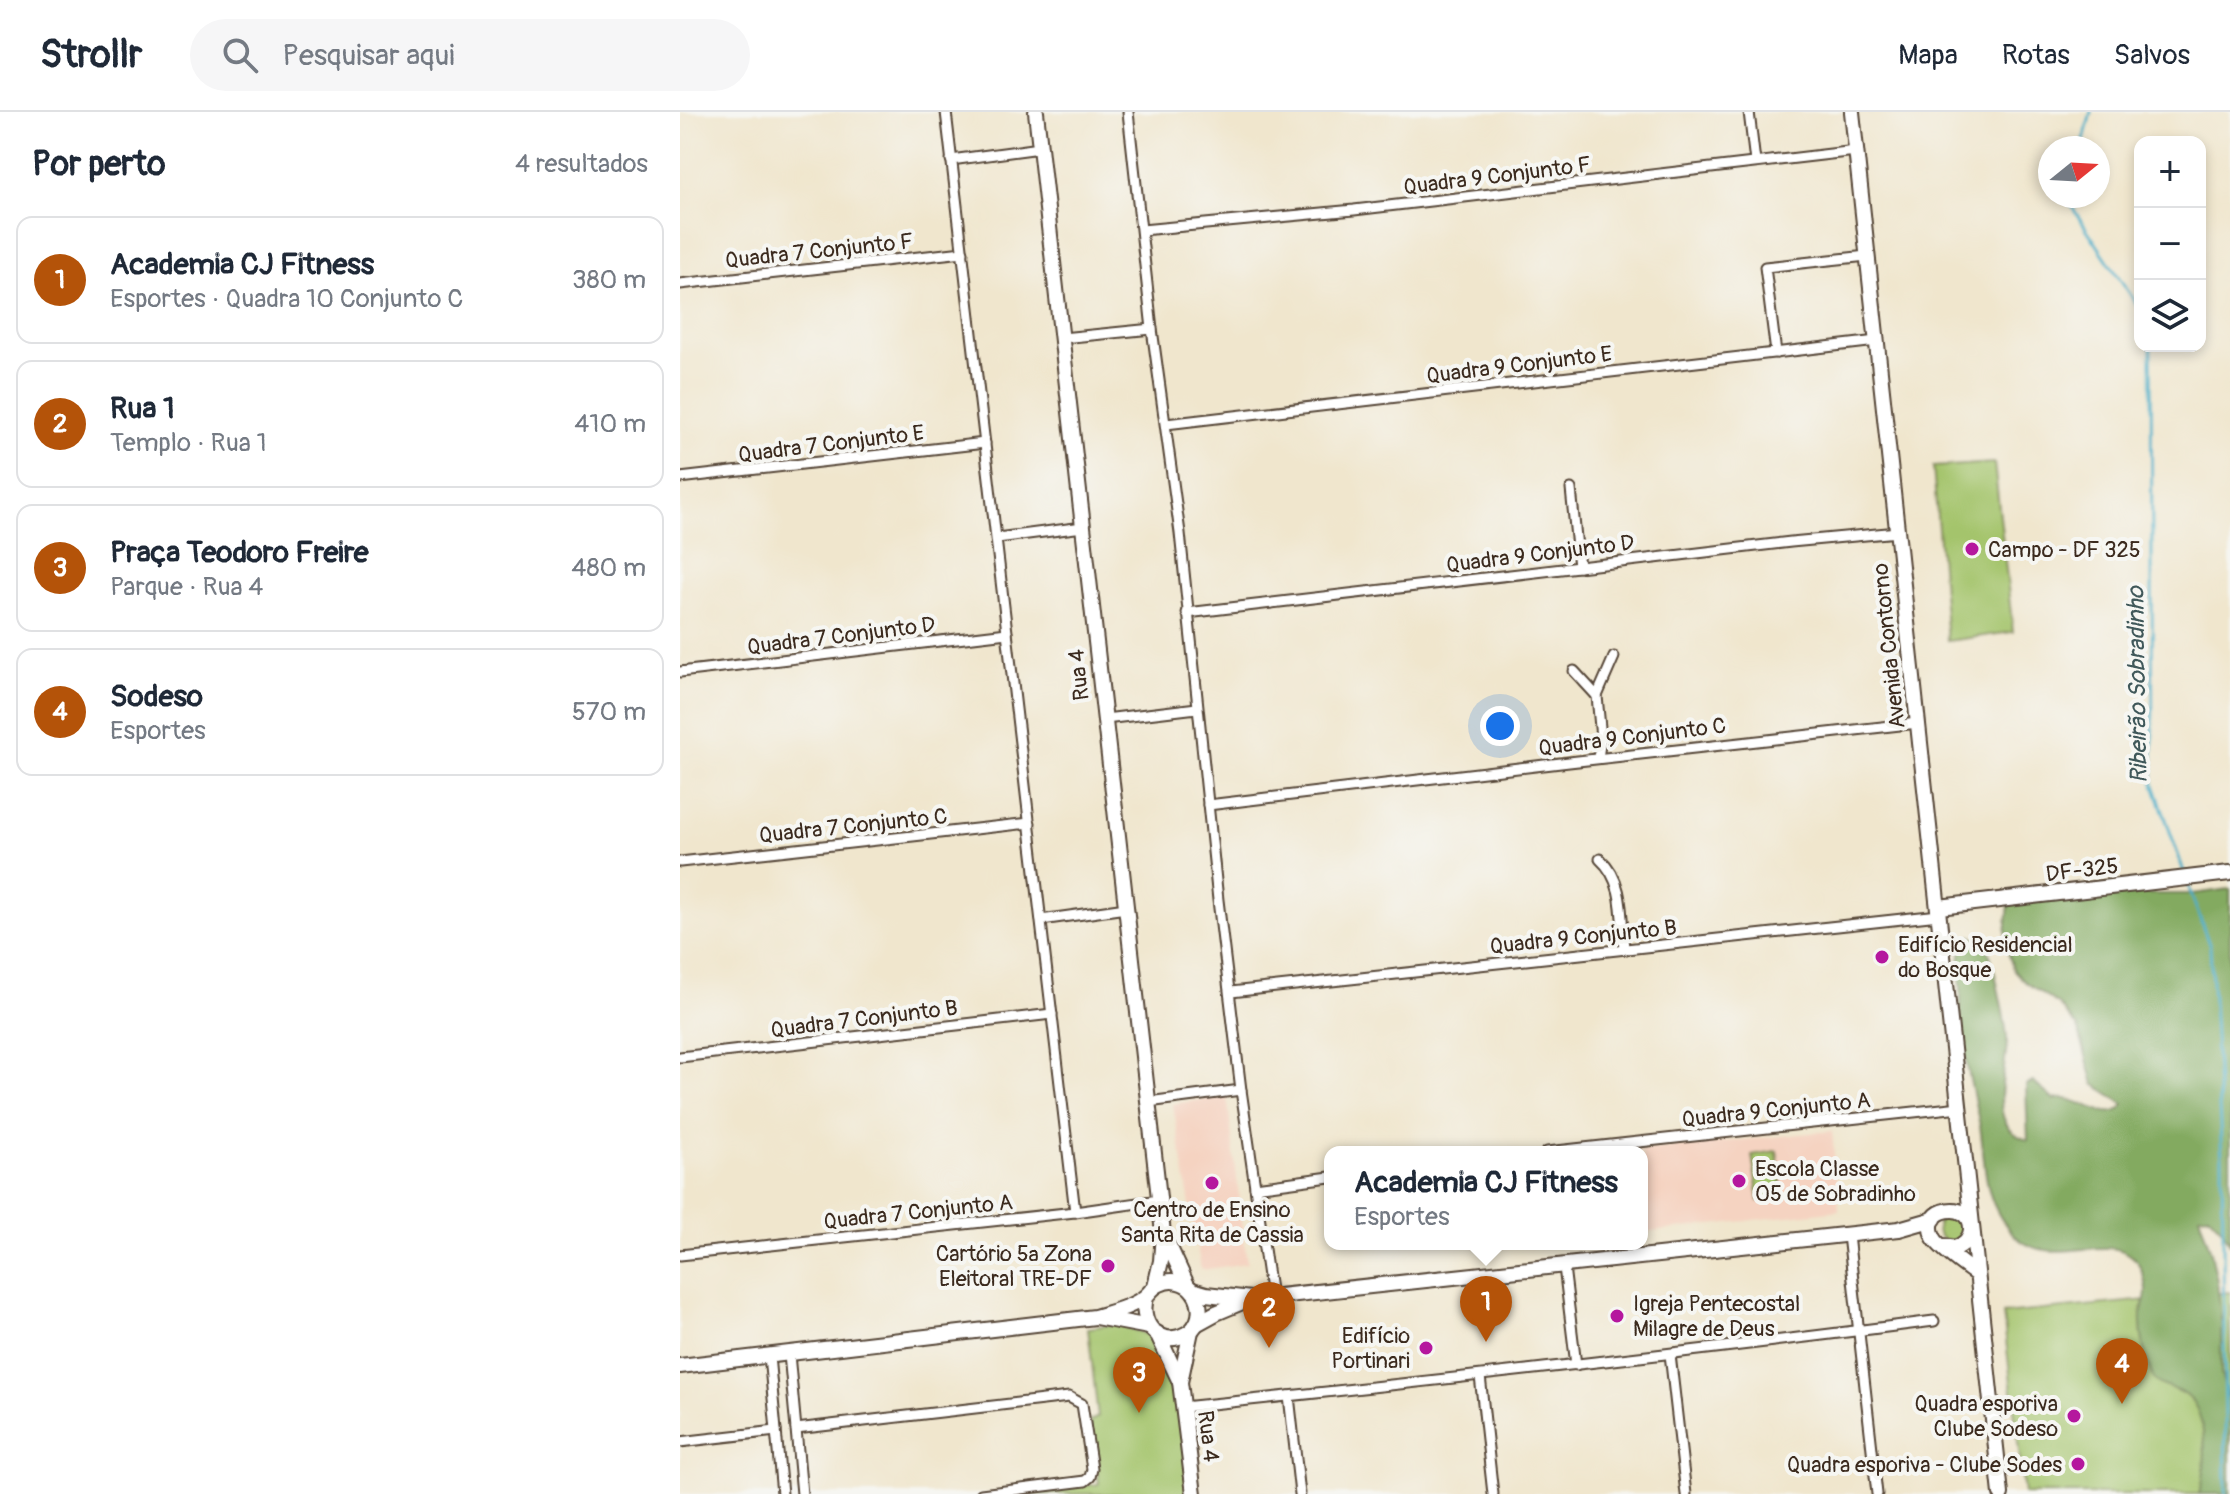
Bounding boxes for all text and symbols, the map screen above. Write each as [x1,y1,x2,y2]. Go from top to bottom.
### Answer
search box [190,19,750,91]
text: Strollr [40,31,142,79]
icon: search [218,33,262,77]
text: Pesquisar aqui [282,37,455,74]
text: Mapa [1898,38,1958,73]
text: Rotas [2002,38,2070,73]
text: Salvos [2114,38,2190,73]
north arrow [2038,136,2110,208]
map controls [2134,136,2206,352]
button: + [2134,136,2206,208]
text: Por perto [32,143,165,186]
text: 4 resultados [515,148,648,180]
street label: Quadra 9 Conjunto F [1402,151,1592,201]
button: − [2134,208,2206,280]
street label: Quadra 7 Conjunto F [724,227,915,275]
text: Academia CJ Fitness [110,246,374,283]
text: 1 [55,264,65,296]
text: 380 m [572,264,646,296]
button: layers [2134,280,2206,352]
text: Esportes · Quadra 10 Conjunto C [110,283,463,315]
street label: Quadra 9 Conjunto E [1425,340,1614,390]
text: Rua 1 [110,390,175,427]
text: 2 [53,408,67,440]
text: 410 m [574,408,646,440]
street label: Quadra 7 Conjunto E [736,419,926,469]
text: Templo · Rua 1 [110,427,267,459]
street label: Quadra 9 Conjunto D [1444,529,1636,579]
text: Praça Teodoro Freire [110,534,369,571]
place label: Campo - DF 325 [1988,536,2141,564]
marker: Campo - DF 325 [1963,540,1981,558]
text: 3 [53,552,67,584]
text: 480 m [571,552,646,584]
street label: Avenida Contorno [1866,562,1912,730]
text: Parque · Rua 4 [110,571,263,603]
water label: Ribeirão Sobradinho [2121,584,2154,784]
street label: Quadra 7 Conjunto D [745,611,937,661]
street label: Rua 4 [1062,648,1096,702]
text: Sodeso [110,678,203,715]
text: 4 [52,696,68,728]
text: 570 m [572,696,646,728]
your location [1480,706,1520,746]
street label: Quadra 9 Conjunto C [1537,712,1728,762]
text: Esportes [110,715,206,747]
street label: Quadra 7 Conjunto C [757,802,949,850]
street label: DF-325 [2044,852,2120,888]
street label: Quadra 9 Conjunto B [1488,913,1678,961]
place label: Edifício Residencial do Bosque [1898,931,2073,984]
marker: Edifício Residencial do Bosque [1873,948,1891,966]
street label: Quadra 7 Conjunto B [769,994,959,1044]
street label: Quadra 9 Conjunto A [1680,1086,1872,1134]
popup [1324,1146,1648,1250]
place label: Escola Classe 05 de Sobradinho [1755,1155,1916,1208]
text: Academia CJ Fitness [1354,1164,1618,1201]
marker: Escola Classe 05 de Sobradinho [1730,1172,1748,1190]
marker: Centro de Ensino Santa Rita de Cassia [1203,1174,1221,1192]
street label: Quadra 7 Conjunto A [822,1188,1014,1236]
place label: Centro de Ensino Santa Rita de Cassia [1120,1196,1304,1249]
text: Esportes [1354,1201,1450,1233]
place label: Cartório 5ª Zona Eleitoral TRE-DF [936,1240,1092,1293]
marker: Cartório 5ª Zona Eleitoral TRE-DF [1099,1257,1117,1275]
pin: 1 [1460,1276,1512,1342]
pin: 2 [1243,1282,1295,1348]
place label: Igreja Pentecostal Milagre de Deus [1633,1290,1800,1343]
marker: Igreja Pentecostal Milagre de Deus [1608,1307,1626,1325]
place label: Edifício Portinari [1331,1322,1410,1375]
pin: 4 [2096,1338,2148,1404]
marker: Edifício Portinari [1417,1339,1435,1357]
pin: 3 [1113,1347,1165,1413]
place label: Quadra esporiva Clube Sodeso [1914,1390,2058,1443]
marker: Quadra esporiva Clube Sodeso [2065,1407,2083,1425]
street label: Rua 4 [1191,1409,1225,1464]
place label: Quadra esporiva - Clube Sodes [1787,1451,2062,1479]
marker: Quadra esporiva - Clube Sodes [2069,1455,2087,1473]

